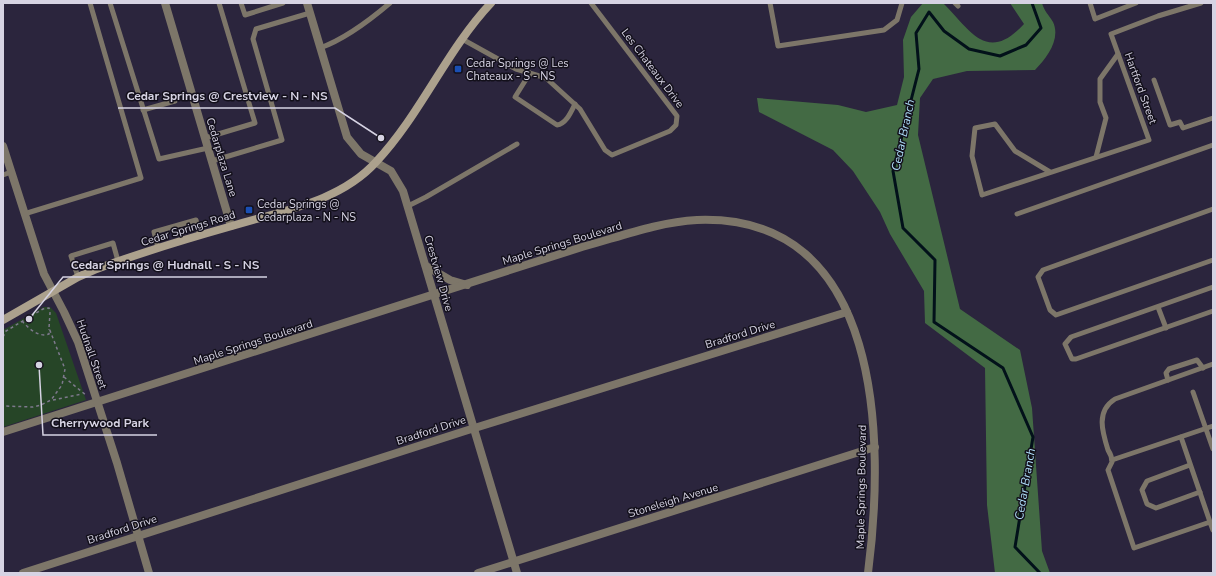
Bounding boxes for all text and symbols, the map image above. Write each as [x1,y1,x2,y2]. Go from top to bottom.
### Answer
street label: Les Chateaux Drive [618,26,687,111]
street label: Hartford Street [1121,50,1160,126]
place label: Cedar Springs @ Les Chateaux - S - NS [466,56,569,84]
marker: Cedar Springs @ Les Chateaux - S - NS [453,64,463,74]
callout: Cedar Springs @ Crestview - N - NS [118,84,335,108]
text: Cedar Springs @ Crestview - N - NS [126,88,328,104]
water label: Cedar Branch [888,98,918,172]
street label: Cedarplaza Lane [202,116,241,199]
place label: Cedar Springs @ Cedarplaza - N - NS [257,197,356,225]
marker: Cedar Springs @ Cedarplaza - N - NS [244,205,254,215]
street label: Cedar Springs Road [139,207,237,250]
street label: Maple Springs Boulevard [500,218,624,269]
street label: Crestview Drive [420,233,457,313]
callout: Cedar Springs @ Hudnall - S - NS [63,253,267,277]
text: Cedar Springs @ Hudnall - S - NS [71,257,260,273]
street label: Maple Springs Boulevard [192,316,315,369]
street label: Hudnall Street [73,317,110,391]
street label: Bradford Drive [703,317,777,352]
callout: Cherrywood Park [43,411,157,435]
street label: Bradford Drive [394,412,468,449]
text: Cherrywood Park [51,415,149,431]
street label: Maple Springs Boulevard [853,425,870,549]
water label: Cedar Branch [1011,447,1039,521]
street label: Stoneleigh Avenue [626,480,720,521]
street label: Bradford Drive [85,511,159,548]

